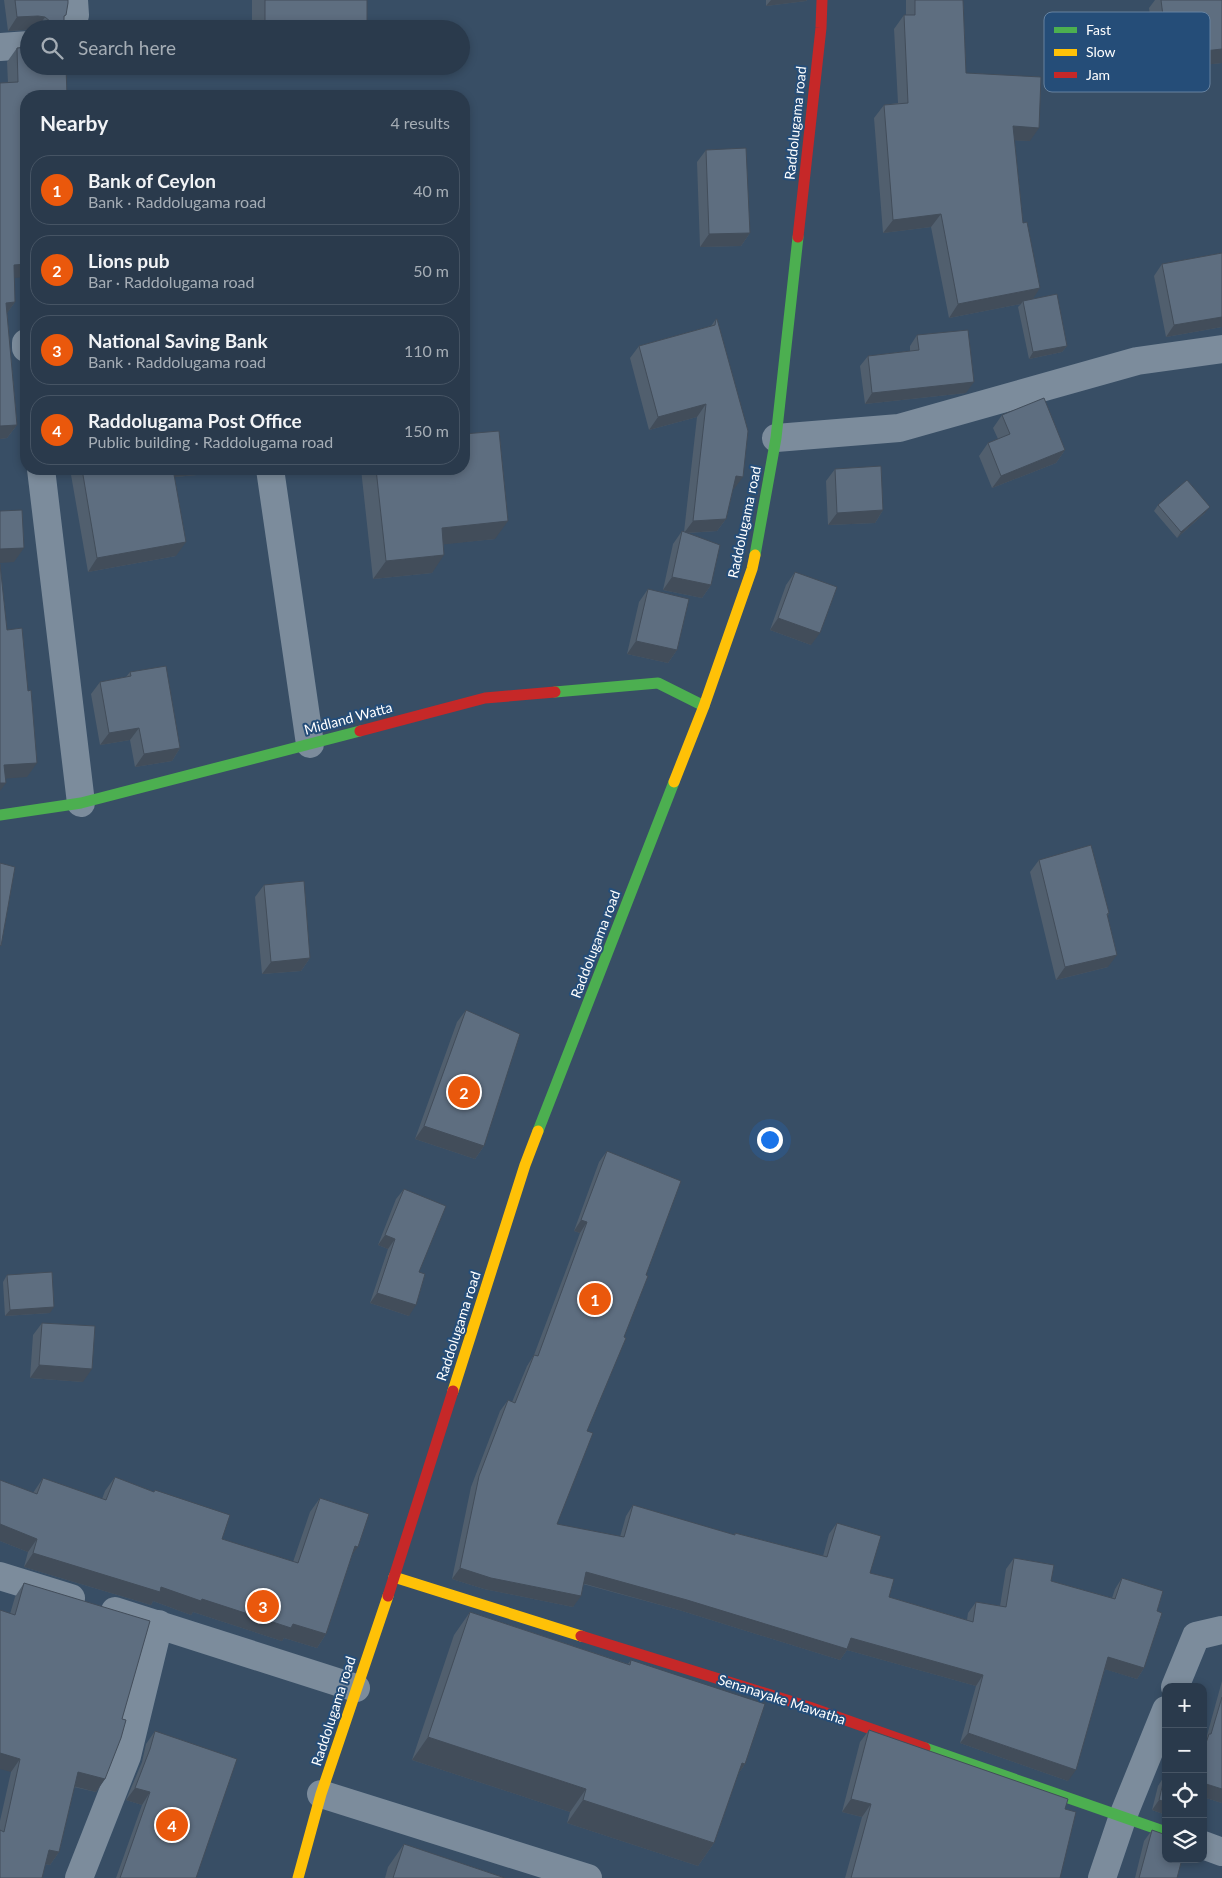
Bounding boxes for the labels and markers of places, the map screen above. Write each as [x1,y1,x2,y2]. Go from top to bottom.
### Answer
pin: 2 [448,1073,480,1111]
pin: 1 [579,1280,611,1318]
pin: 3 [247,1587,279,1625]
pin: 4 [156,1806,188,1844]

